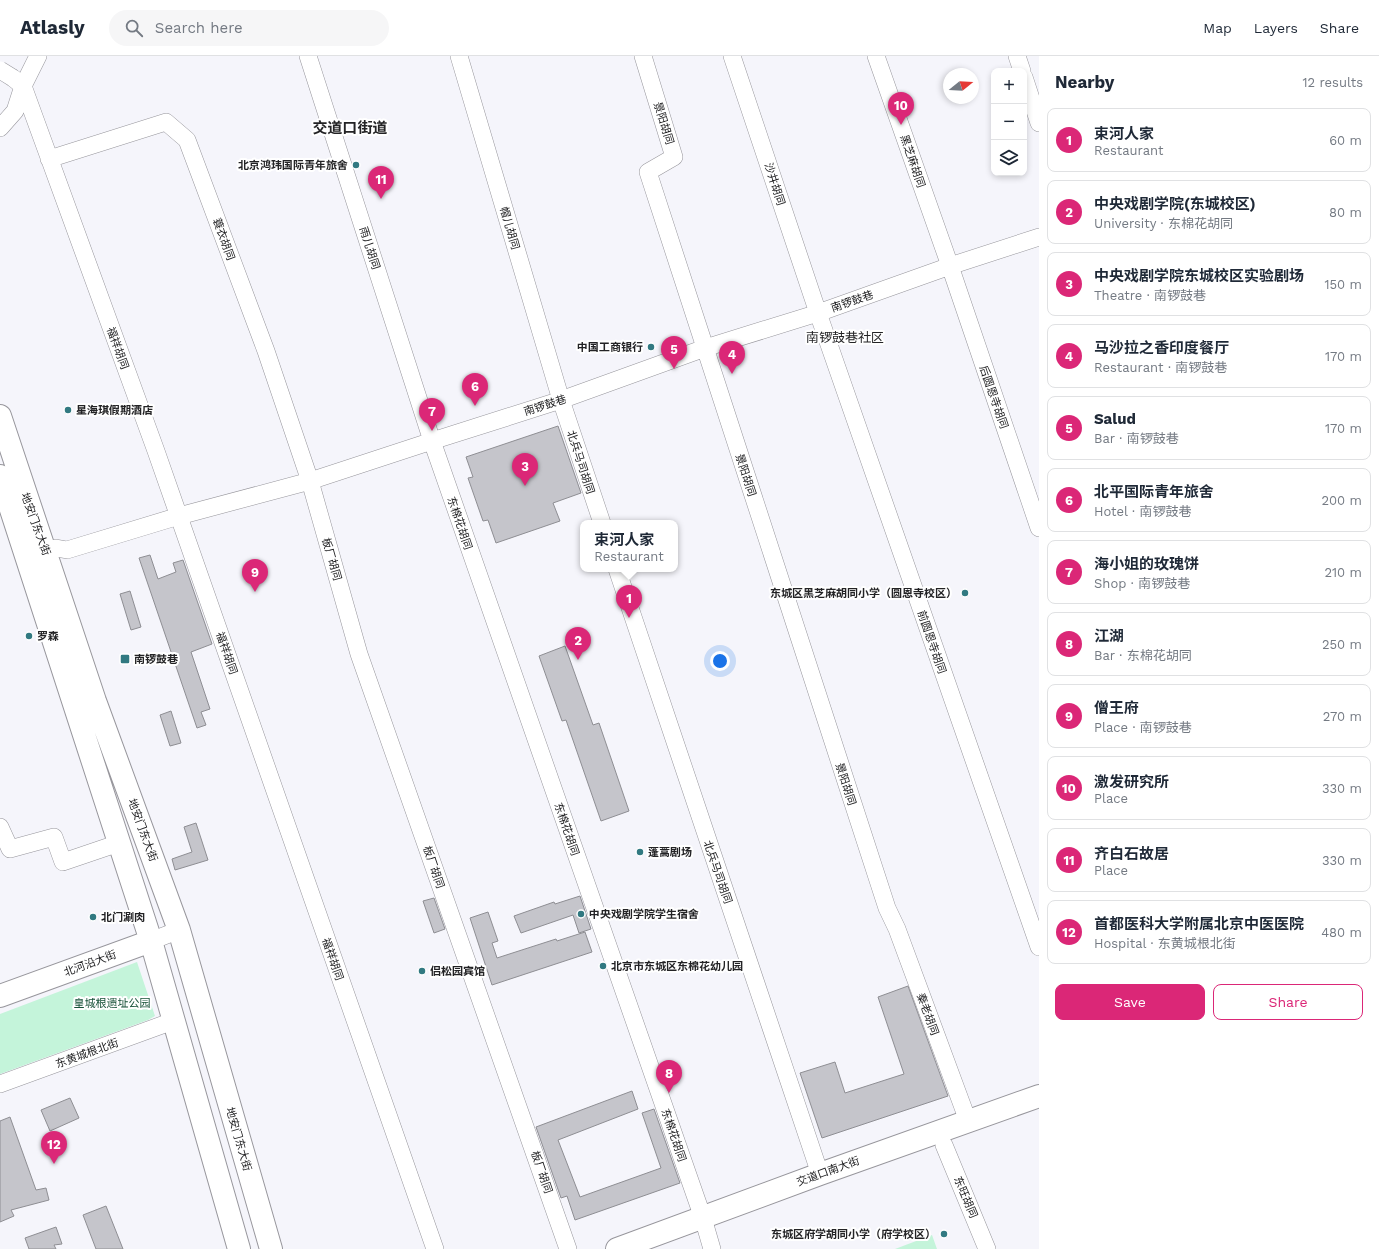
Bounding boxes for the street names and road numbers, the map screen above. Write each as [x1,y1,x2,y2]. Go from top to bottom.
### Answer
street label: 景阳胡同 [651,100,676,146]
street label: 黑芝麻胡同 [897,133,928,189]
street label: 沙井胡同 [762,161,788,207]
street label: 帽儿胡同 [497,205,522,251]
street label: 蓑衣胡同 [210,216,237,262]
street label: 雨儿胡同 [357,225,383,271]
street label: 南锣鼓巷 [829,288,875,315]
street label: 福祥胡同 [104,325,131,371]
street label: 后圆恩寺胡同 [977,364,1010,430]
street label: 南锣鼓巷 [522,392,568,418]
street label: 北兵马司胡同 [564,429,597,496]
street label: 景阳胡同 [733,452,759,498]
street label: 地安门东大街 [18,491,53,557]
street label: 东棉花胡同 [444,495,475,551]
street label: 板厂胡同 [319,536,344,582]
street label: 前圆恩寺胡同 [915,609,948,675]
street label: 福祥胡同 [213,630,240,676]
street label: 景阳胡同 [833,761,859,807]
street label: 地安门东大街 [125,797,160,863]
street label: 东棉花胡同 [551,801,582,857]
street label: 北兵马司胡同 [701,839,734,905]
street label: 板厂胡同 [420,844,447,890]
street label: 福祥胡同 [319,936,346,982]
street label: 北河沿大街 [62,948,118,979]
street label: 秦老胡同 [914,991,941,1037]
street label: 东黄城根北街 [54,1036,120,1071]
street label: 地安门东大街 [223,1106,254,1173]
street label: 东棉花胡同 [658,1107,689,1163]
street label: 板厂胡同 [528,1149,555,1195]
street label: 交道口南大街 [795,1154,861,1189]
street label: 东旺胡同 [951,1174,980,1220]

